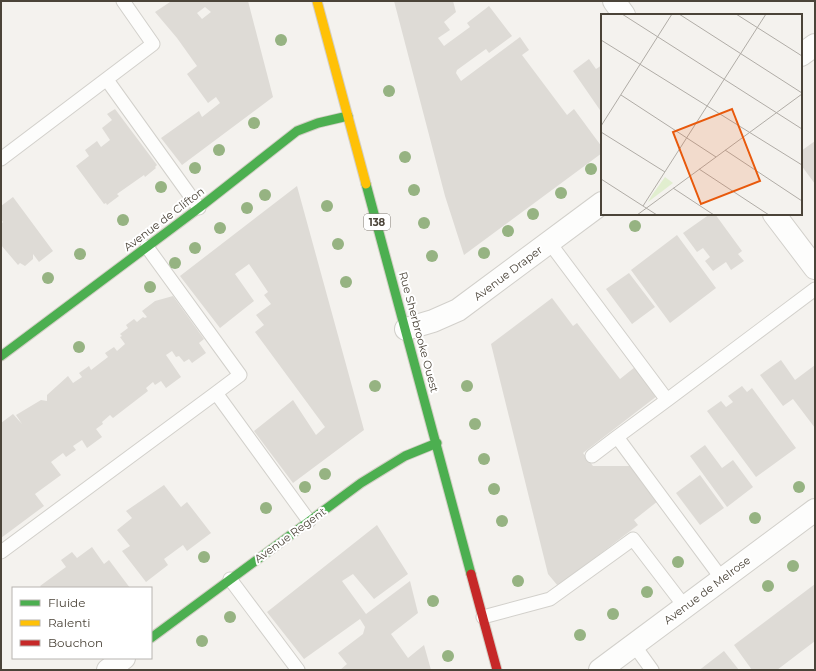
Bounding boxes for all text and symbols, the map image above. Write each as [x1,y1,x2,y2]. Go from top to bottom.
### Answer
inset map [601,14,802,215]
street label: Avenue de Clifton [121,184,207,254]
road number: 138 [364,214,390,230]
street label: Avenue Draper [471,243,545,303]
street label: Rue Sherbrooke Ouest [396,270,442,394]
street label: Avenue Regent [251,504,329,566]
street label: Avenue de Melrose [661,553,753,627]
legend [12,587,152,659]
text: Fluide [48,595,86,610]
text: Ralenti [48,615,90,630]
text: Bouchon [48,635,103,650]

